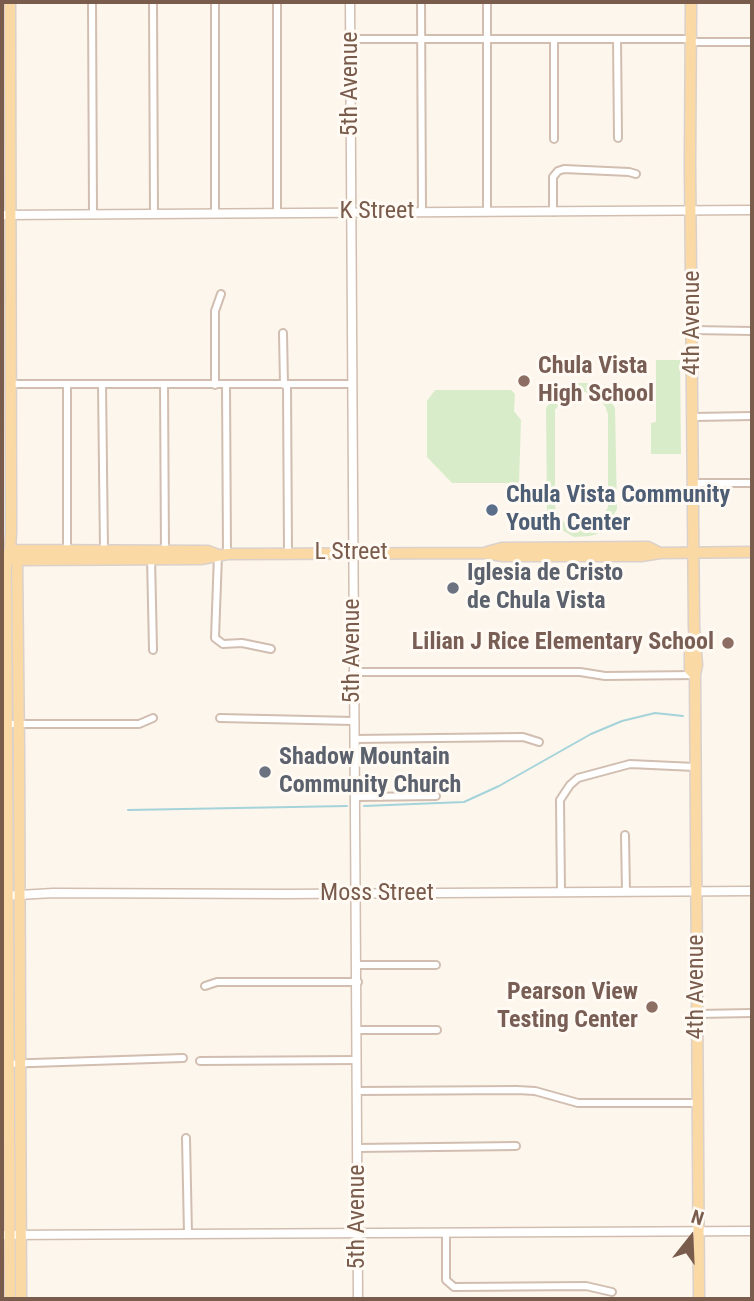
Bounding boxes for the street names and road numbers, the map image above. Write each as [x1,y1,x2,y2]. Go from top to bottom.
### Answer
street label: 5th Avenue [337,31,365,137]
street label: K Street [340,198,414,226]
street label: 4th Avenue [679,270,707,376]
street label: L Street [314,539,388,567]
street label: 5th Avenue [339,598,367,704]
street label: Moss Street [320,880,434,908]
street label: 4th Avenue [683,934,711,1040]
street label: 5th Avenue [344,1164,372,1270]

